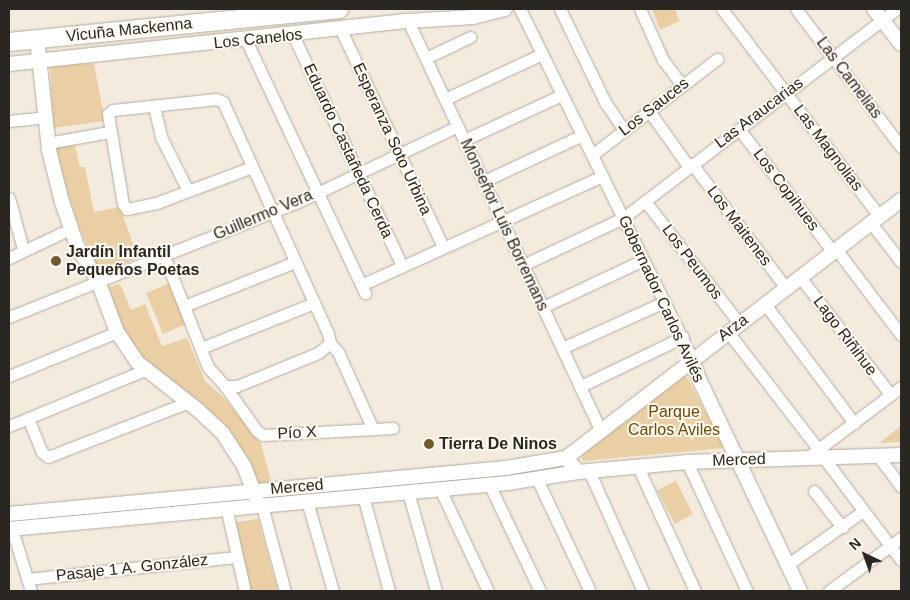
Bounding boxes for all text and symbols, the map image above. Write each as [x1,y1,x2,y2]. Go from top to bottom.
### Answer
street label: Vicuña Mackenna [65,14,193,46]
street label: Los Canelos [213,25,303,53]
street label: Las Camelias [812,34,886,122]
street label: Esperanza Soto Urbina [348,60,436,218]
street label: Eduardo Castañeda Cerda [299,61,397,241]
street label: Las Araucarias [711,73,807,153]
street label: Los Sauces [615,74,693,140]
street label: Las Magnolias [789,101,867,195]
street label: Monseñor Luis Borremans [456,136,552,314]
street label: Los Copihues [749,145,823,235]
street label: Los Maitenes [703,182,775,270]
street label: Guillermo Vera [211,185,315,245]
street label: Gobernador Carlos Avilés [614,212,708,386]
street label: Los Peumos [658,221,726,303]
place label: Jardín Infantil Pequeños Poetas [66,242,199,280]
marker: Jardín Infantil Pequeños Poetas [50,255,62,267]
street label: Lago Riñihue [809,293,881,379]
street label: Arza [714,310,752,346]
park label: Parque Carlos Aviles [627,402,721,440]
street label: Pío X [277,422,317,444]
place label: Tierra De Ninos [439,434,557,454]
marker: Tierra De Ninos [423,438,435,450]
street label: Merced [712,449,766,471]
street label: Merced [270,475,324,499]
north arrow [840,530,890,580]
text: N [846,535,864,553]
street label: Pasaje 1 A. González [54,550,210,586]

